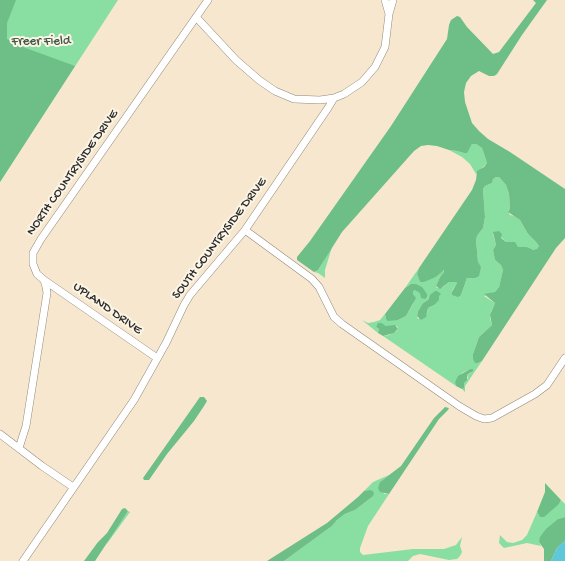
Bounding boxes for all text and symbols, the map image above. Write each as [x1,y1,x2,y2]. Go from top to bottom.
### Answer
park label: Freer Field [11,34,71,50]
street label: NORTH COUNTRYSIDE DRIVE [24,107,122,239]
street label: SOUTH COUNTRYSIDE DRIVE [169,175,271,303]
street label: UPLAND DRIVE [69,279,145,339]

